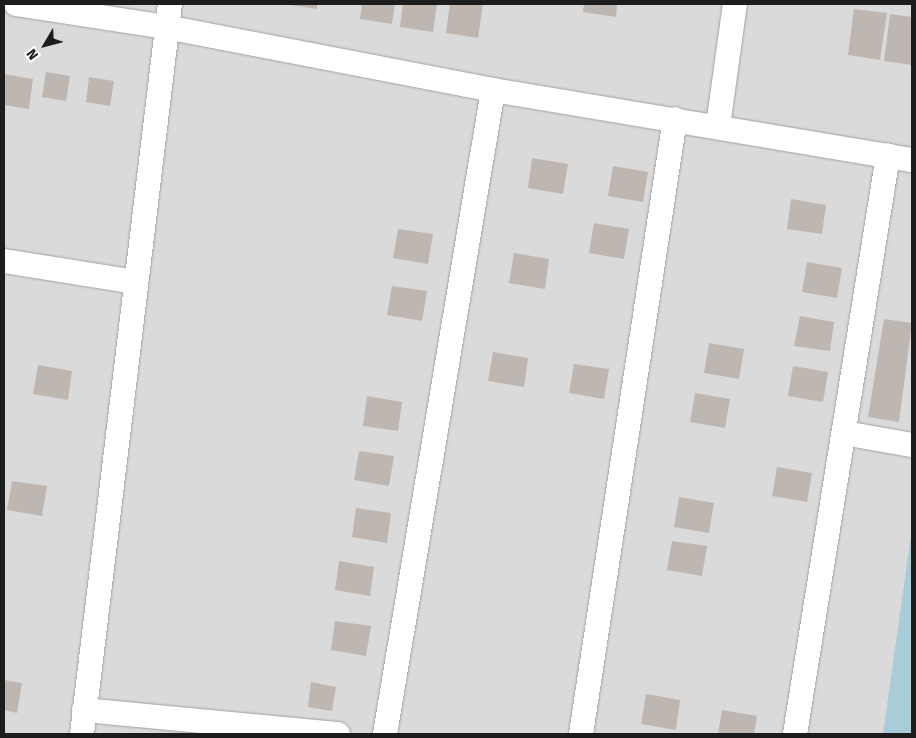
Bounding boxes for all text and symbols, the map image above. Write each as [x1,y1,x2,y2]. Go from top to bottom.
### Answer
north arrow [20,20,70,70]
text: N [23,46,42,63]

